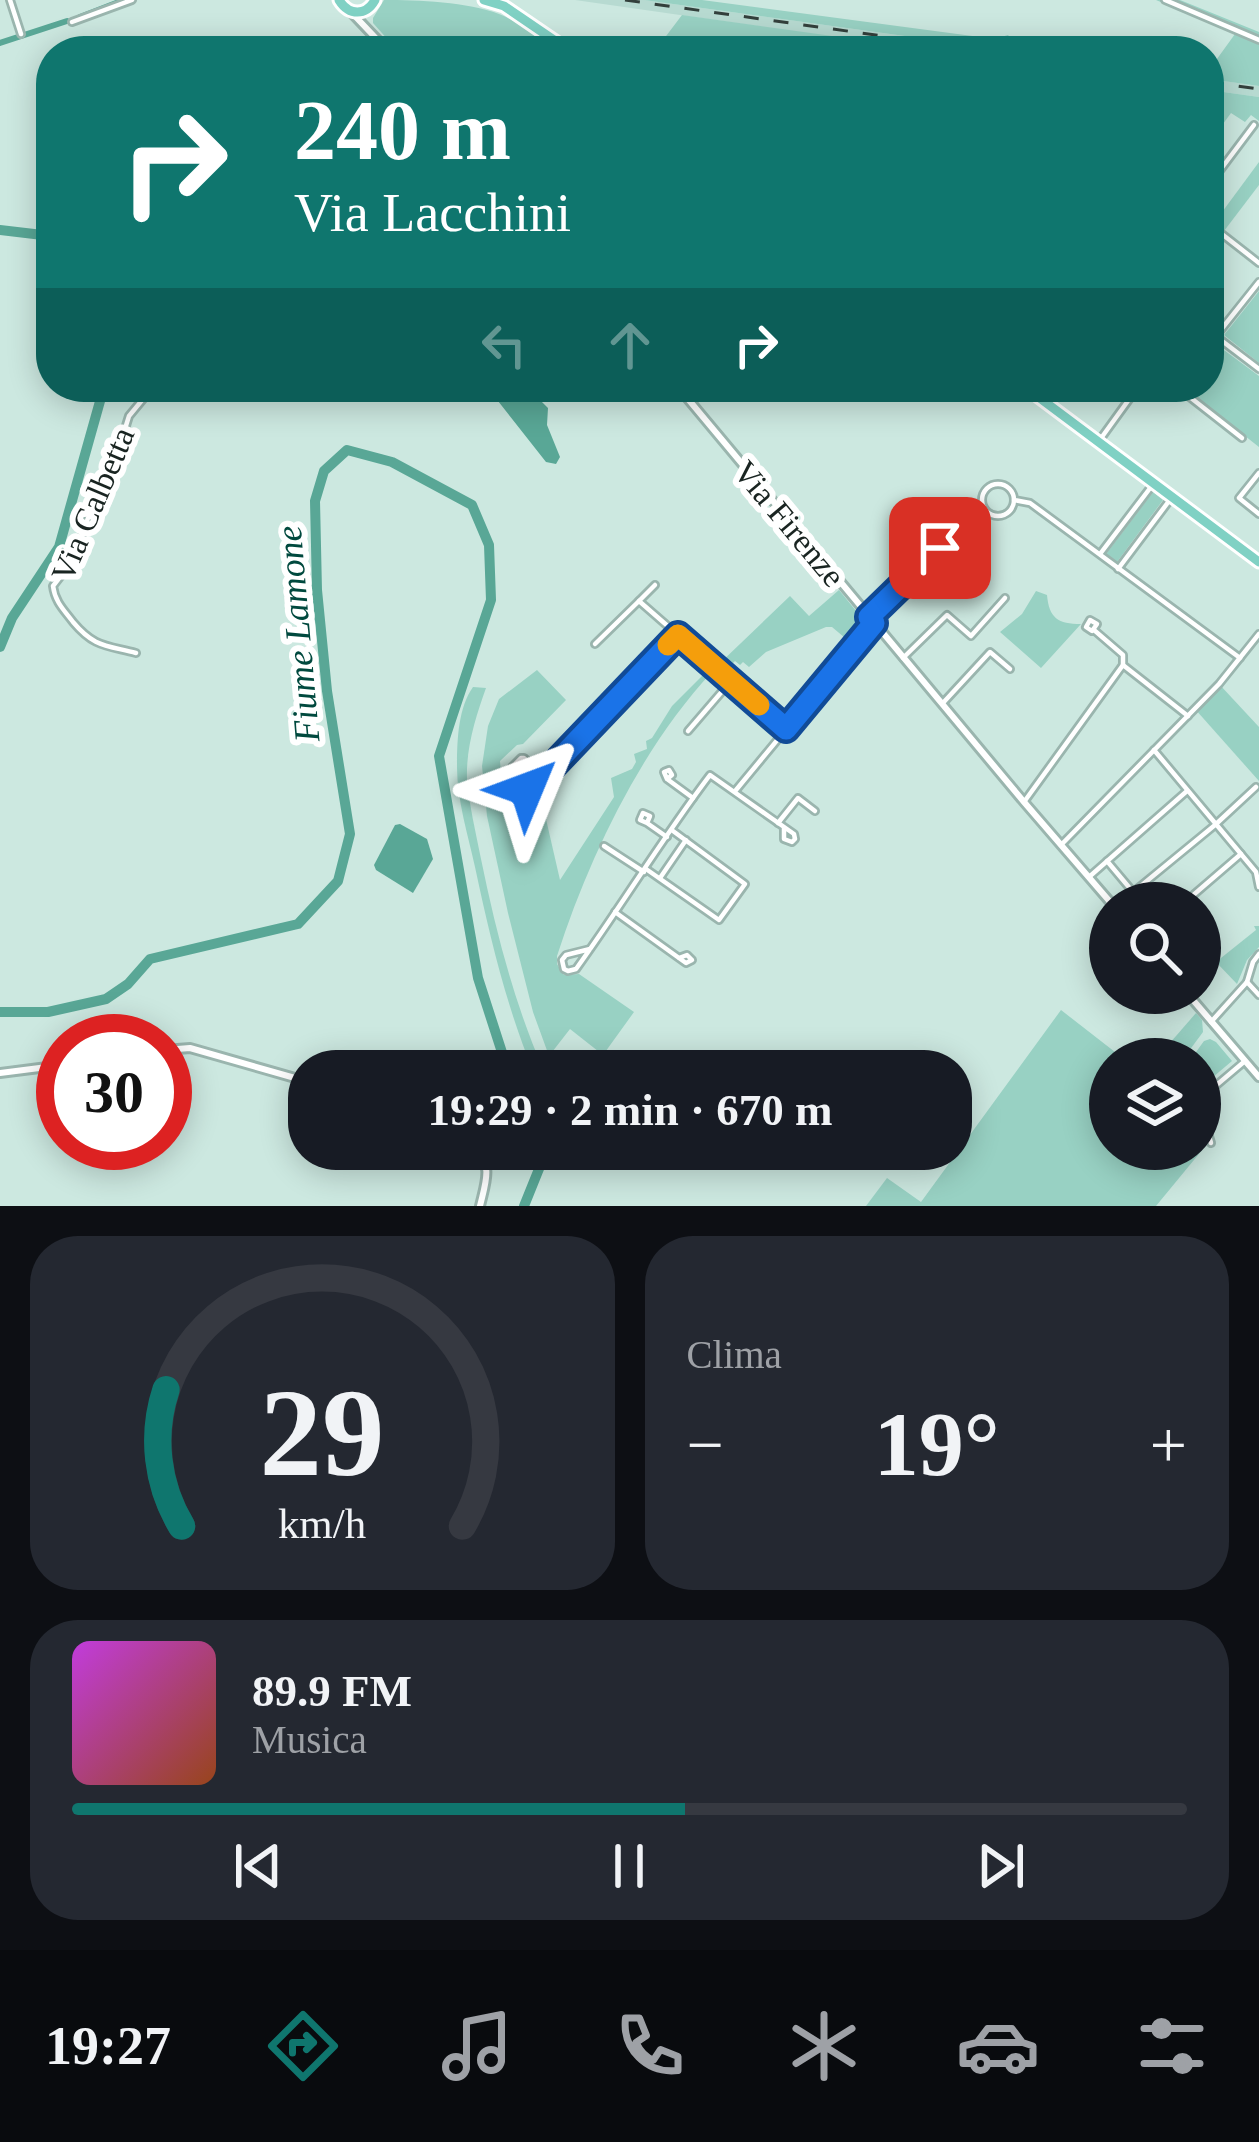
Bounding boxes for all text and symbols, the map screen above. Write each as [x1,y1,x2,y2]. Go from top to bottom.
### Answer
icon: right [96,84,252,240]
text: 240 m [294,84,511,177]
text: Via Lacchini [294,183,571,243]
icon: left [471,312,537,378]
icon: ahead [597,312,663,378]
icon: right [723,312,789,378]
street label: Via Calbetta [44,422,142,587]
street label: Via Firenze [726,454,852,594]
pin [889,497,991,599]
icon: arrive [907,515,973,581]
water label: Fiume Lamone [269,524,327,745]
position arrow [464,726,590,852]
map controls [1089,882,1221,1170]
button: search [1089,882,1221,1014]
speed limit sign: 30 [36,1014,192,1170]
button: layers [1089,1038,1221,1170]
text: 19:29 · 2 min · 670 m [428,1085,833,1135]
text: Clima [687,1333,782,1376]
text: 29 [260,1364,385,1502]
text: 19° [874,1395,1000,1494]
text: − [687,1408,724,1481]
text: + [1150,1408,1187,1481]
text: km/h [278,1500,366,1547]
text: 89.9 FM [252,1666,412,1716]
text: Musica [252,1718,367,1761]
icon: previous [225,1833,291,1899]
icon: pause [596,1833,662,1899]
icon: next [968,1833,1034,1899]
icon: directions [261,2004,345,2088]
icon: music [435,2004,519,2088]
icon: phone [608,2004,692,2088]
icon: climate [782,2004,866,2088]
icon: car [956,2004,1040,2088]
icon: filters [1130,2004,1214,2088]
text: 19:27 [45,2016,171,2076]

